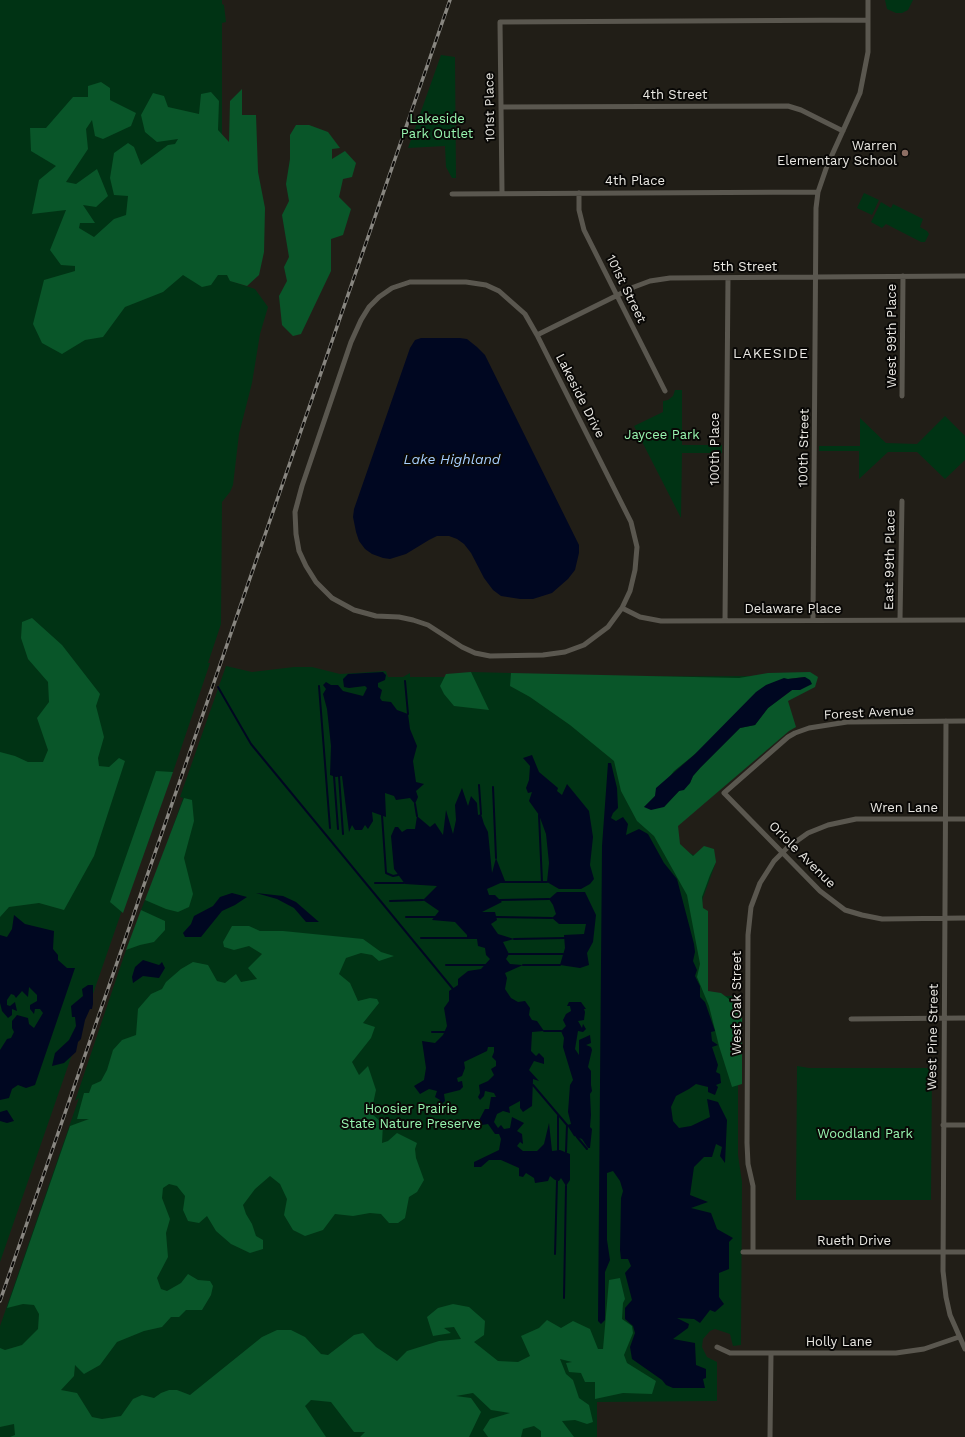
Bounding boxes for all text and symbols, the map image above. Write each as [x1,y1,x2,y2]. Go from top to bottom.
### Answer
street label: 101st Place [482,72,498,142]
street label: 4th Street [643,87,707,103]
park label: Lakeside Park Outlet [401,111,473,142]
place label: Warren Elementary School [777,138,897,169]
marker: Warren Elementary School [900,148,910,158]
street label: 4th Place [605,173,665,189]
street label: 101st Street [603,252,649,326]
street label: 5th Street [713,259,777,275]
street label: West 99th Place [884,284,900,388]
district label: LAKESIDE [733,346,809,362]
street label: Lakeside Drive [552,351,608,441]
street label: 100th Street [796,409,812,487]
street label: 100th Place [707,412,723,486]
park label: Jaycee Park [624,427,700,443]
water label: Lake Highland [404,452,500,468]
street label: East 99th Place [881,510,899,610]
street label: Delaware Place [744,601,842,617]
street label: Forest Avenue [823,703,915,723]
street label: Wren Lane [870,800,938,816]
street label: Oriole Avenue [765,818,839,892]
street label: West Oak Street [729,951,745,1055]
street label: West Pine Street [924,983,942,1091]
park label: Hoosier Prairie State Nature Preserve [341,1101,481,1132]
park label: Woodland Park [817,1126,913,1142]
street label: Rueth Drive [817,1233,891,1249]
street label: Holly Lane [806,1334,872,1350]

